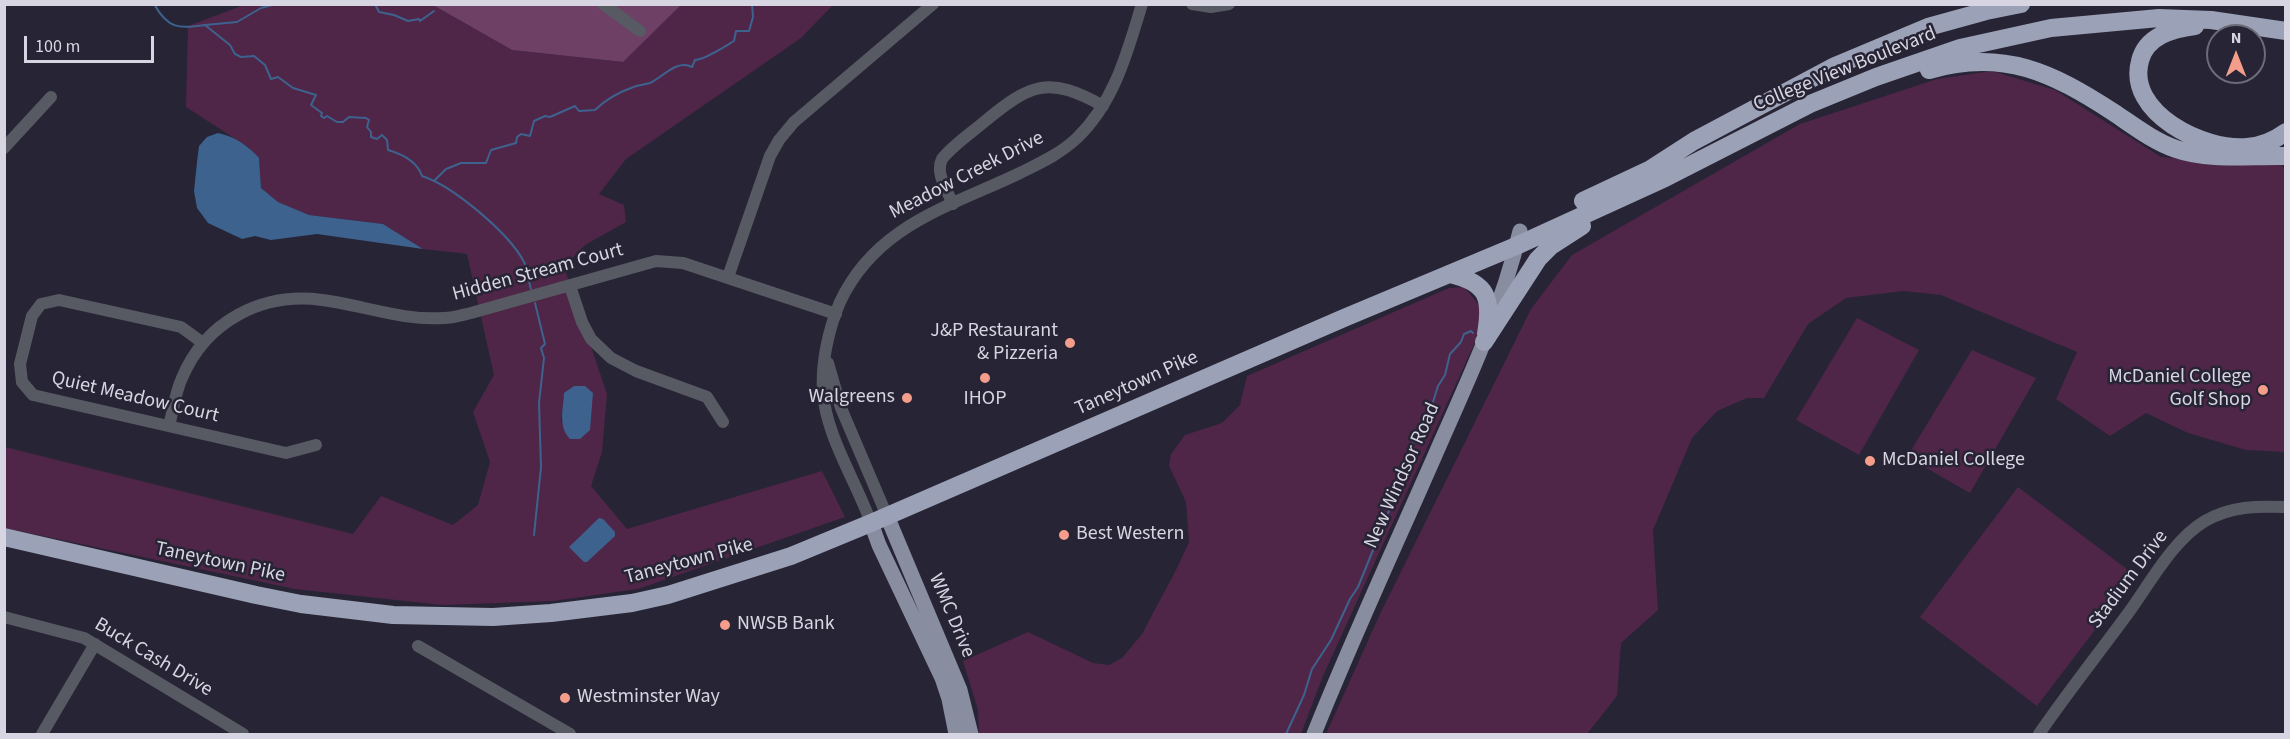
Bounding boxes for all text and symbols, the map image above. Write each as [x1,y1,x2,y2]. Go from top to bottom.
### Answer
street label: College View Boulevard [1750,22,1940,118]
scale bar [27,24,158,62]
north arrow [2206,24,2266,84]
text: N [2231,27,2241,49]
text: 100 m [35,34,80,59]
street label: Meadow Creek Drive [886,127,1048,225]
street label: Hidden Stream Court [450,239,626,307]
place label: J&P Restaurant & Pizzeria [930,320,1058,367]
marker: J&P Restaurant & Pizzeria [1063,336,1077,350]
street label: Taneytown Pike [1072,346,1202,422]
place label: McDaniel College Golf Shop [2108,366,2251,413]
street label: Quiet Meadow Court [49,367,221,429]
marker: IHOP [978,371,992,385]
marker: McDaniel College Golf Shop [2256,383,2270,397]
place label: Walgreens [808,386,895,410]
place label: IHOP [964,388,1006,412]
marker: Walgreens [900,391,914,405]
street label: New Windsor Road [1360,399,1446,553]
place label: McDaniel College [1882,449,2025,473]
marker: McDaniel College [1863,454,1877,468]
place label: Best Western [1076,523,1184,547]
street label: Stadium Drive [2084,526,2174,634]
marker: Best Western [1057,528,1071,542]
street label: Taneytown Pike [622,533,756,591]
street label: Taneytown Pike [153,538,287,588]
street label: WMC Drive [923,570,979,662]
street label: Buck Cash Drive [89,613,217,703]
place label: NWSB Bank [737,613,835,637]
marker: NWSB Bank [718,618,732,632]
place label: Westminster Way [577,686,720,710]
marker: Westminster Way [558,691,572,705]

